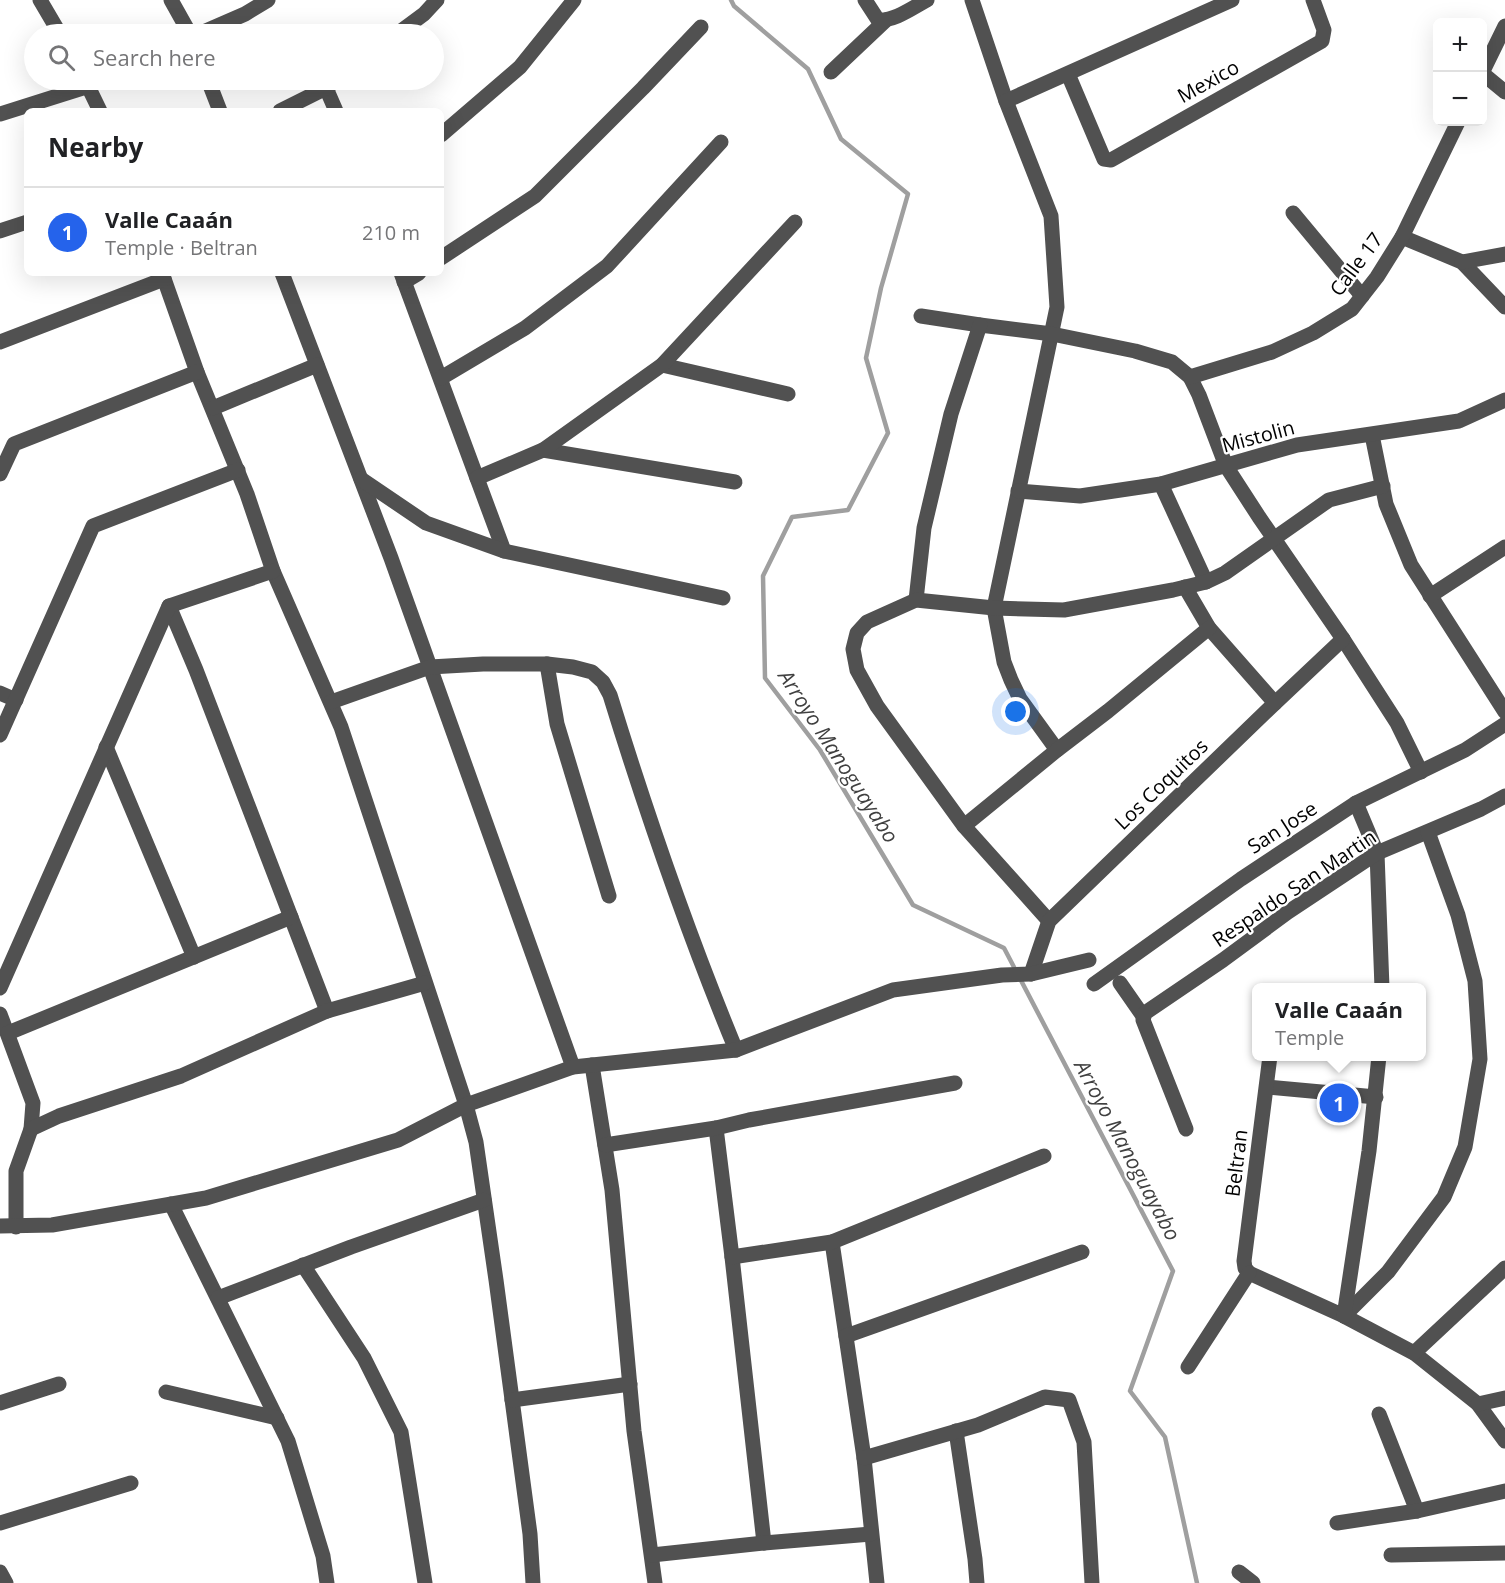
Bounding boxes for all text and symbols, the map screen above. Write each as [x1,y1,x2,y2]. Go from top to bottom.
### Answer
map controls [1433,18,1487,126]
button: + [1433,18,1487,72]
search box [24,24,444,90]
icon: search [45,41,78,74]
text: Search here [93,42,216,72]
street label: Mexico [1172,53,1244,109]
button: − [1433,72,1487,126]
text: Nearby [48,129,143,165]
text: Valle Caaán [105,204,233,234]
text: 1 [62,219,73,246]
text: 210 m [362,219,420,246]
street label: Calle 17 [1323,227,1389,301]
text: Temple · Beltran [105,234,258,261]
street label: Mistolin [1219,413,1297,459]
water label: Arroyo Manoguayabo [771,662,905,848]
your location [1001,697,1030,726]
street label: Los Coquitos [1108,733,1214,835]
street label: San Jose [1242,795,1322,859]
street label: Respaldo San Martin [1207,823,1381,953]
popup [1252,983,1426,1061]
text: Valle Caaán [1275,994,1403,1024]
text: Temple [1275,1024,1344,1051]
water label: Arroyo Manoguayabo [1068,1053,1188,1245]
pin: 1 [1320,1080,1358,1126]
street label: Beltran [1218,1128,1254,1198]

